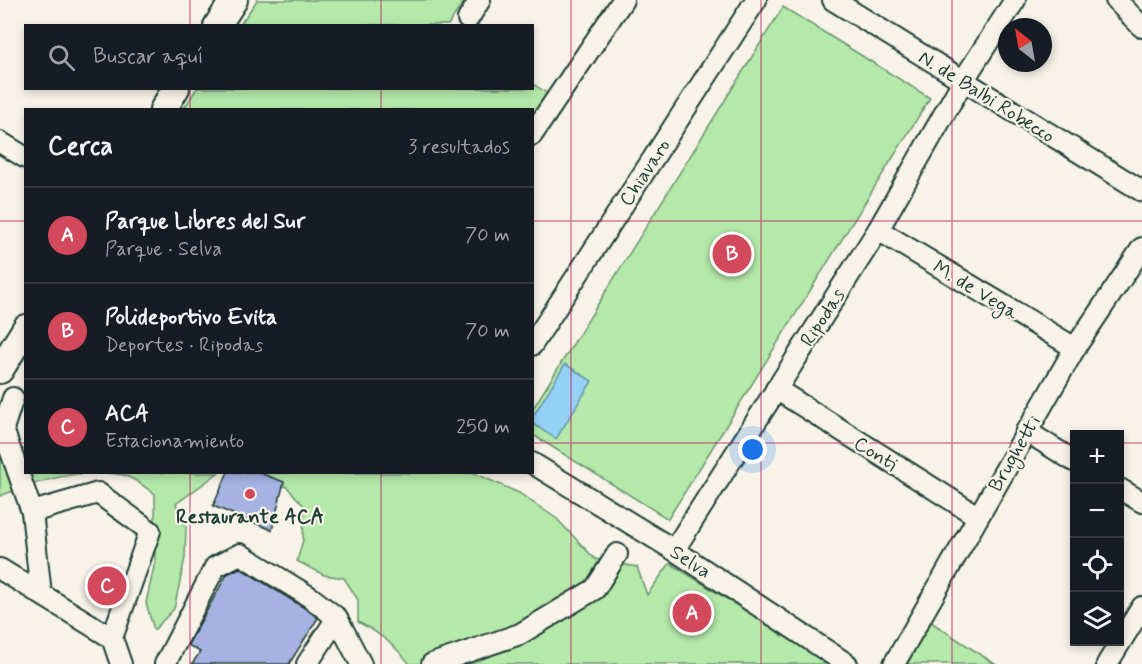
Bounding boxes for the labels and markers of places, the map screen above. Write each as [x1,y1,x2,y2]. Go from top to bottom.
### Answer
pin: B [712,232,752,276]
marker: Restaurante ACA [243,487,257,501]
place label: Restaurante ACA [176,504,324,531]
pin: C [88,564,126,608]
pin: A [672,590,712,636]

